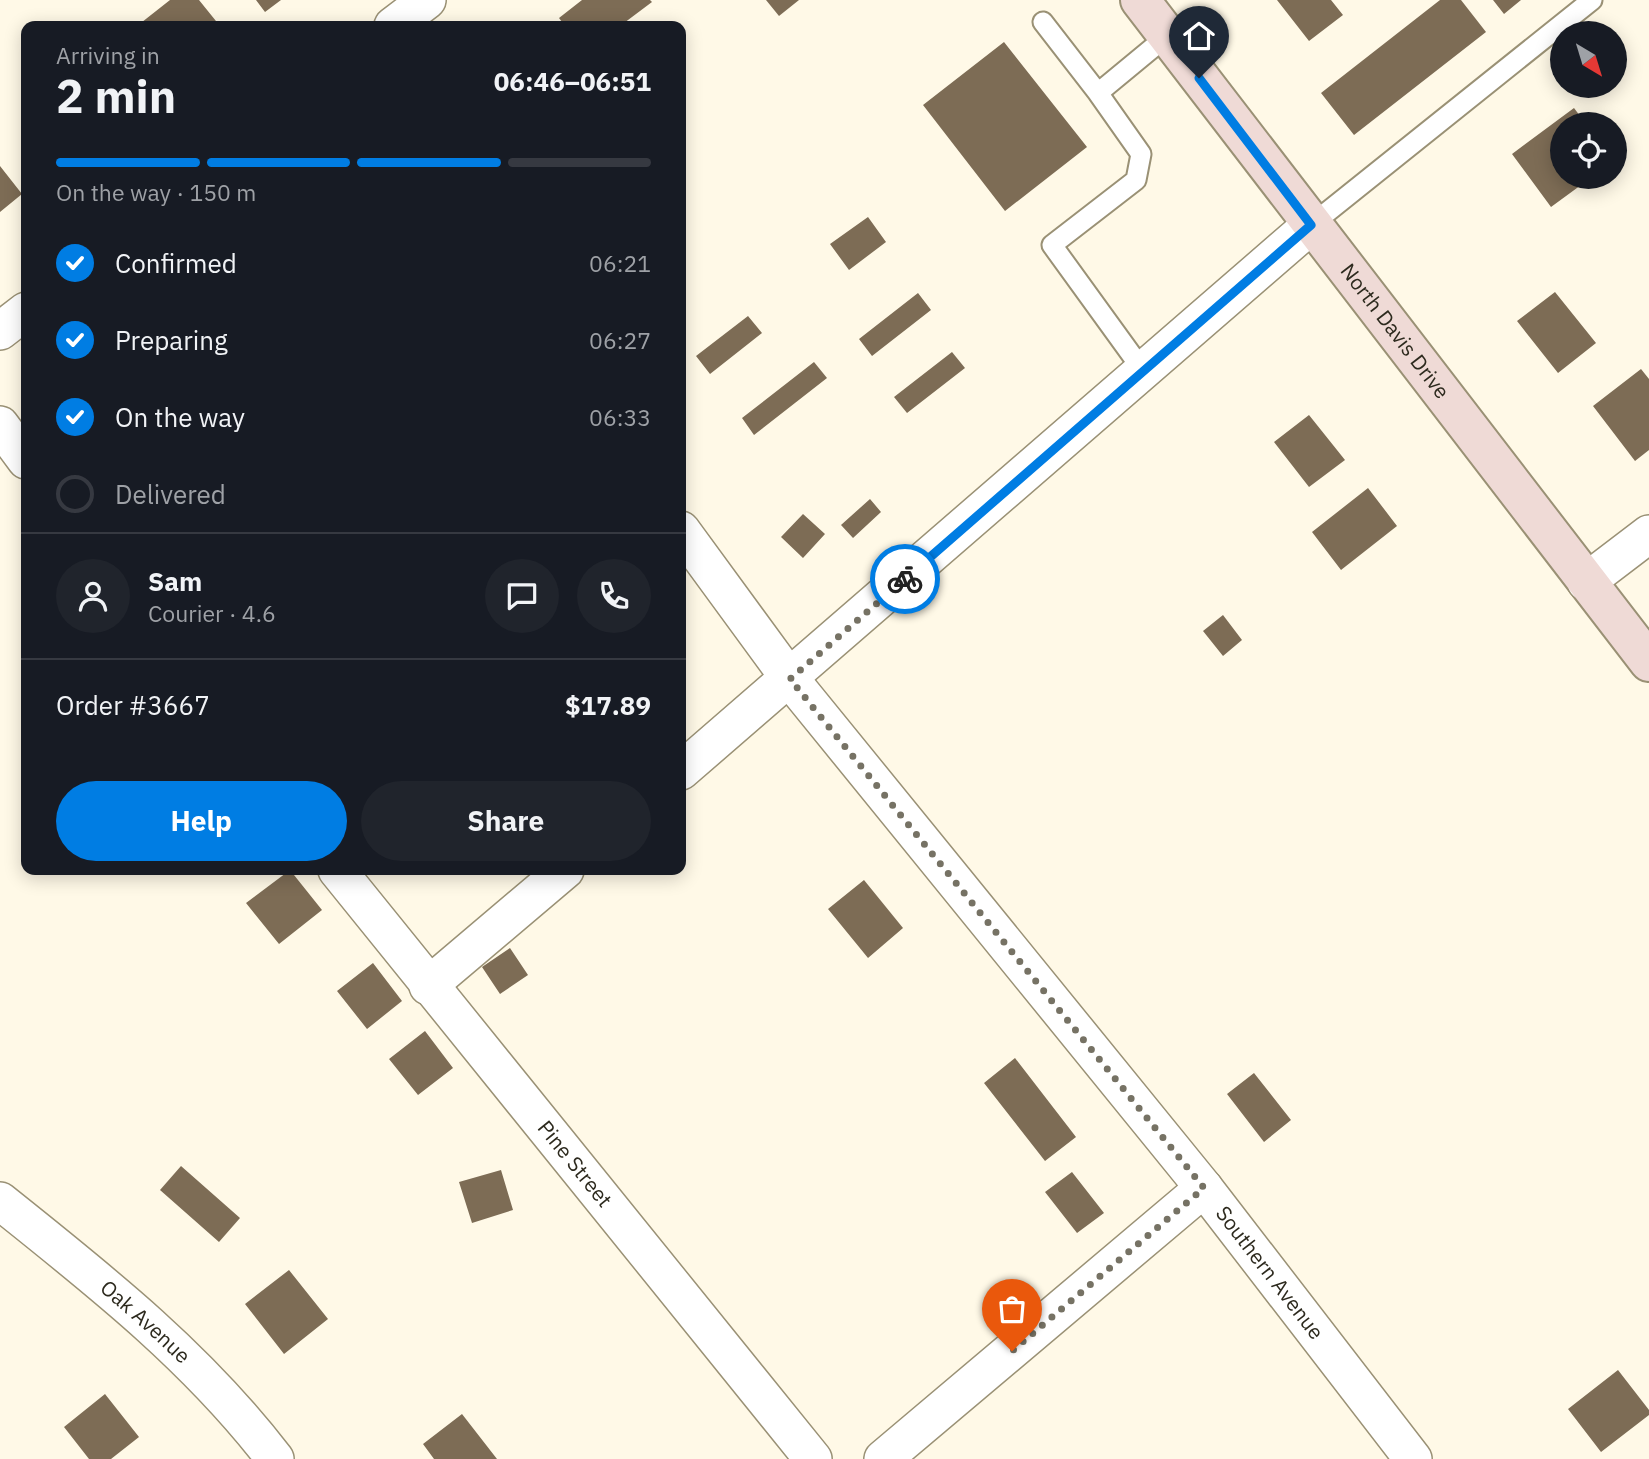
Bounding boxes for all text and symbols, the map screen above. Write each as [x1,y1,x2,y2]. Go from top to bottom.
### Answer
pin [1169,6,1229,78]
icon: home [1180,17,1218,55]
north arrow [1550,21,1628,98]
map controls [1550,21,1627,189]
text: Arriving in [56,40,160,70]
text: 06:46–06:51 [494,64,651,98]
text: 2 min [56,66,176,126]
button: locate [1550,112,1627,189]
text: On the way · 150 m [56,177,256,207]
icon: check [56,244,94,282]
text: Confirmed [115,246,237,280]
text: 06:21 [589,248,651,278]
street label: North Davis Drive [1335,257,1456,404]
icon: check [56,321,94,359]
text: Preparing [115,323,228,357]
text: 06:27 [589,325,651,355]
icon: check [56,398,94,436]
text: On the way [115,400,245,434]
text: 06:33 [589,402,651,432]
text: Delivered [115,477,226,511]
courier [870,544,940,614]
button: person [56,559,130,633]
button: chat [485,559,559,633]
button: phone [577,559,651,633]
icon: bike [886,560,924,598]
text: Sam [148,564,202,598]
text: Courier · 4.6 [148,598,276,628]
text: Order #3667 [56,688,210,722]
text: $17.89 [565,688,651,722]
button: Help [56,781,347,861]
button: Share [361,781,651,861]
street label: Pine Street [532,1114,619,1213]
street label: Southern Avenue [1210,1200,1331,1345]
street label: Oak Avenue [95,1273,197,1369]
pin [982,1279,1042,1351]
icon: bag [993,1290,1031,1328]

